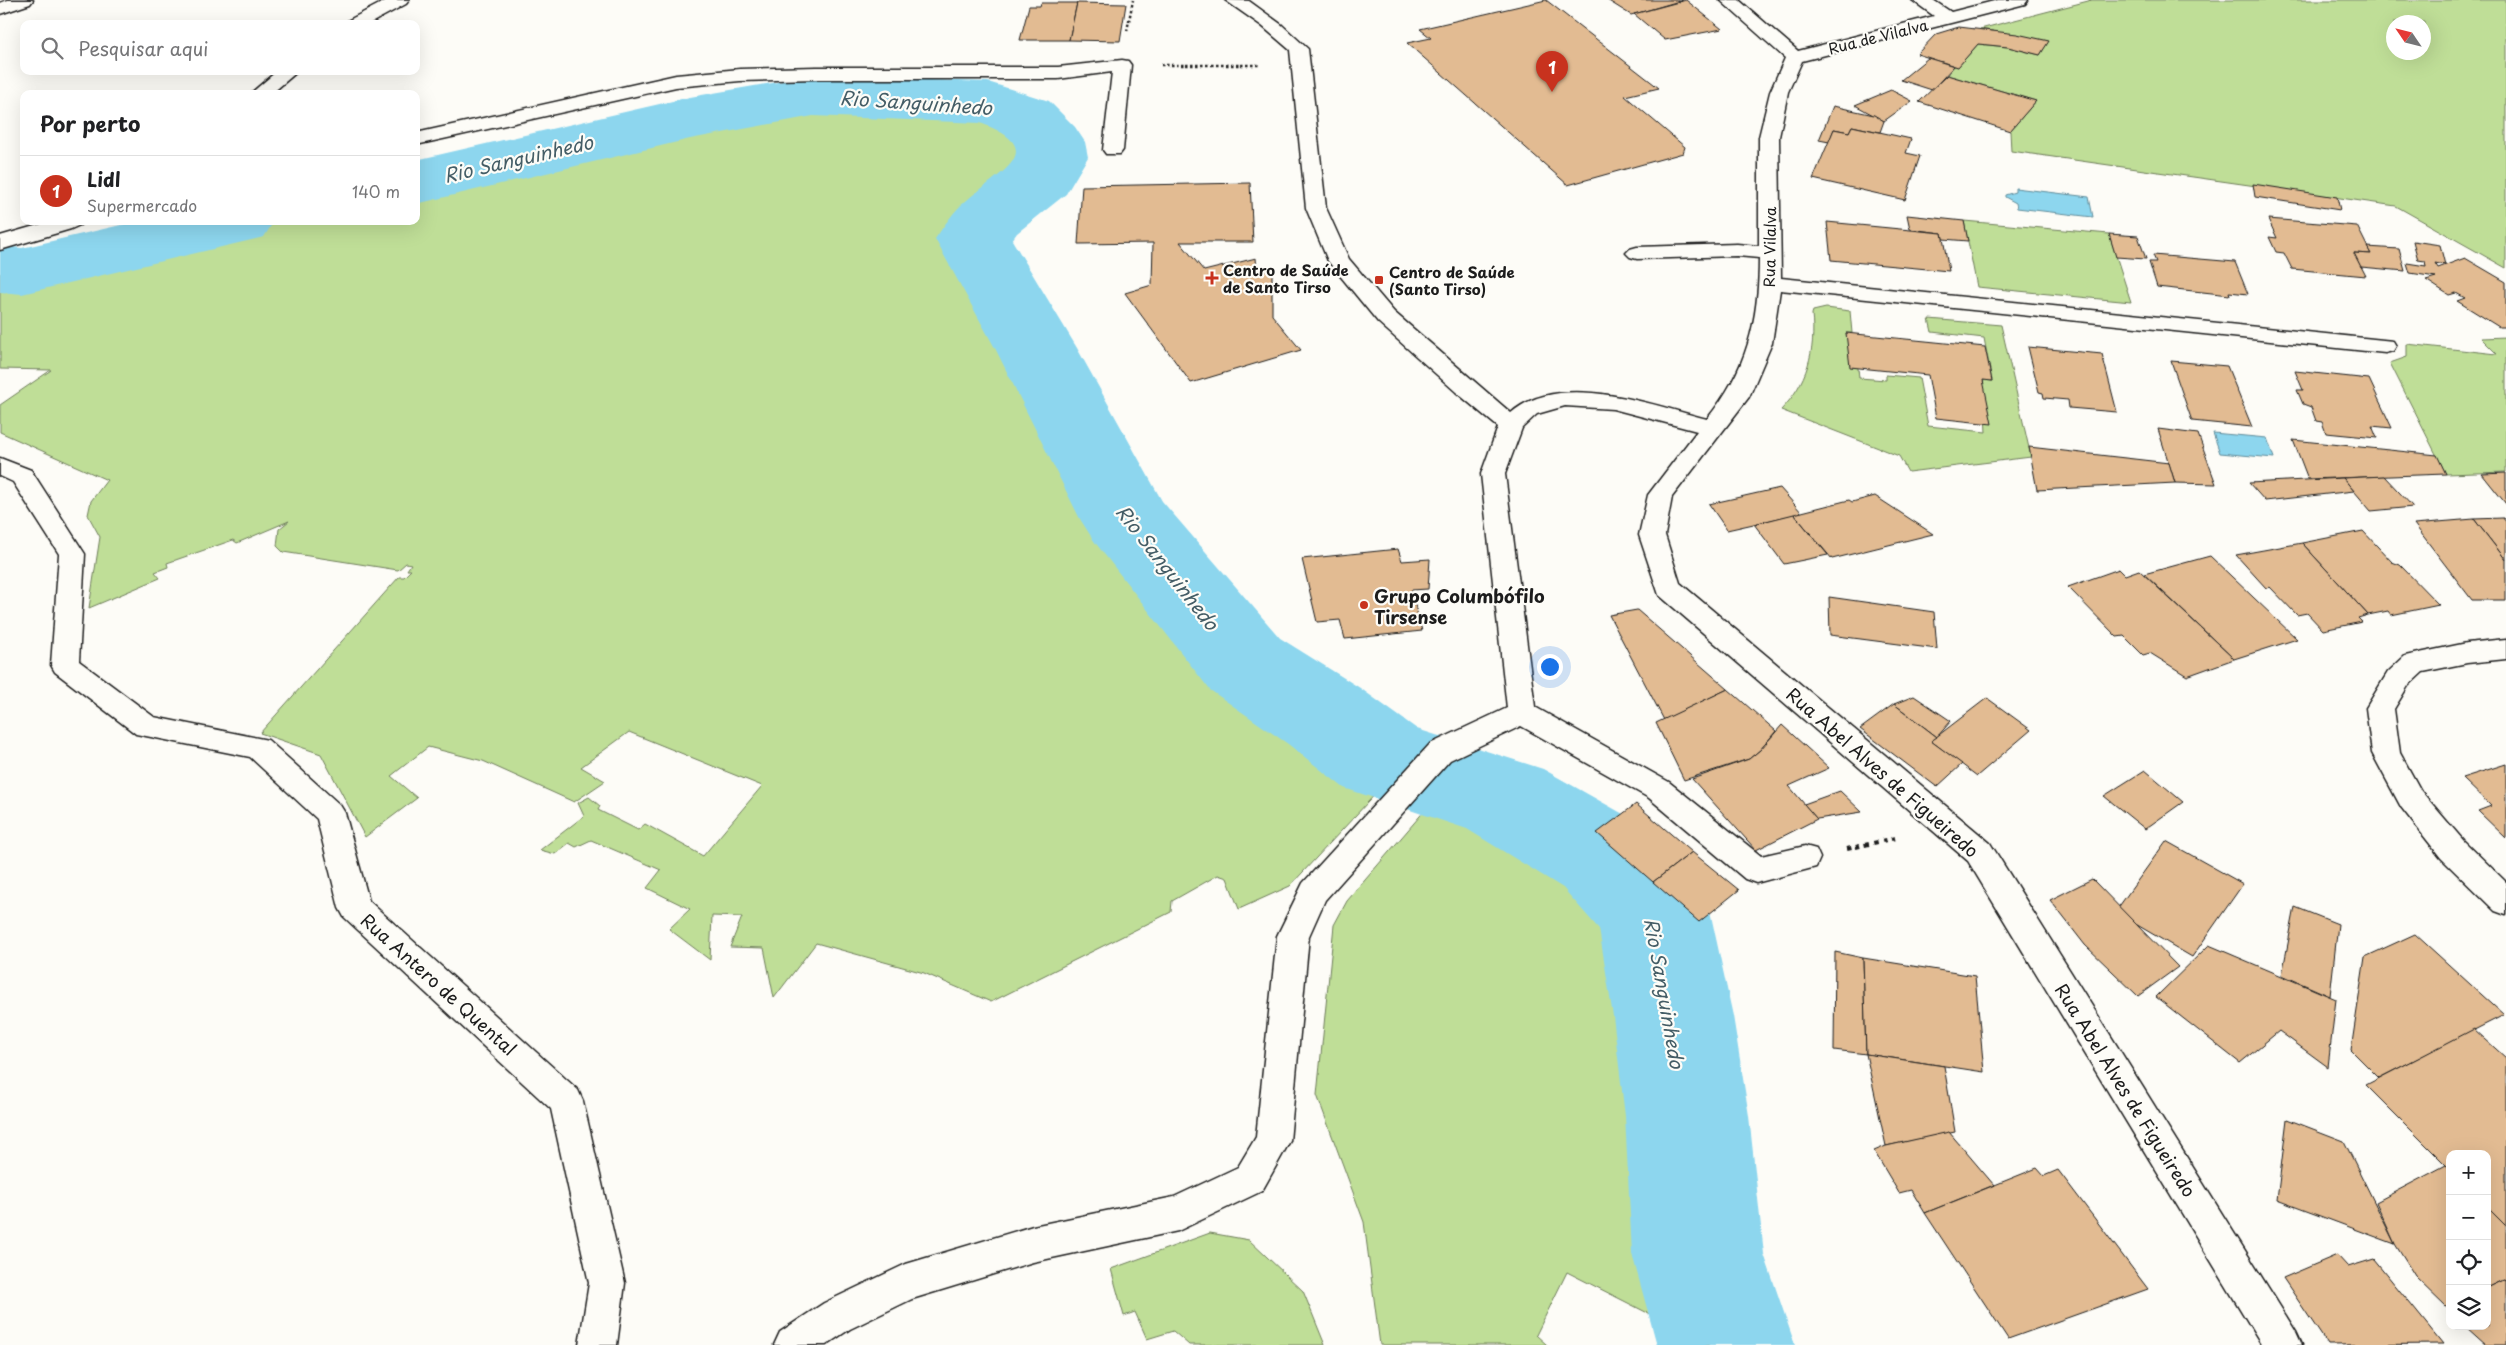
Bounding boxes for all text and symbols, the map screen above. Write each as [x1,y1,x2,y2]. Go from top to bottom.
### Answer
street label: Rua de Vilalva [1826,12,1931,60]
north arrow [2386,15,2431,60]
search box [20,20,420,75]
icon: search [38,34,66,62]
text: Pesquisar aqui [78,34,208,62]
pin: 1 [1536,51,1568,92]
water label: Rio Sanguinhedo [839,83,994,121]
text: Por perto [40,107,140,139]
water label: Rio Sanguinhedo [441,127,597,189]
text: Lidl [87,165,121,193]
text: 1 [52,179,60,203]
text: 140 m [352,179,400,203]
text: Supermercado [87,193,197,217]
street label: Rua Vilalva [1757,206,1781,288]
place label: Centro de Saúde de Santo Tirso [1223,258,1349,298]
place label: Centro de Saúde (Santo Tirso) [1389,260,1515,300]
marker: Centro de Saúde de Santo Tirso [1205,271,1219,285]
marker: Centro de Saúde (Santo Tirso) [1373,274,1385,286]
water label: Rio Sanguinhedo [1110,498,1227,637]
place label: Grupo Columbófilo Tirsense [1374,582,1545,630]
marker: Grupo Columbófilo Tirsense [1358,599,1370,611]
your location [1537,654,1563,680]
street label: Rua Abel Alves de Figueiredo [1781,681,1985,863]
street label: Rua Antero de Quental [355,907,523,1061]
water label: Rio Sanguinhedo [1638,916,1692,1072]
street label: Rua Abel Alves de Figueiredo [2049,978,2203,1202]
map controls [2446,1150,2491,1330]
button: + [2446,1150,2491,1195]
button: − [2446,1195,2491,1240]
button: locate [2446,1240,2491,1285]
button: layers [2446,1285,2491,1330]

